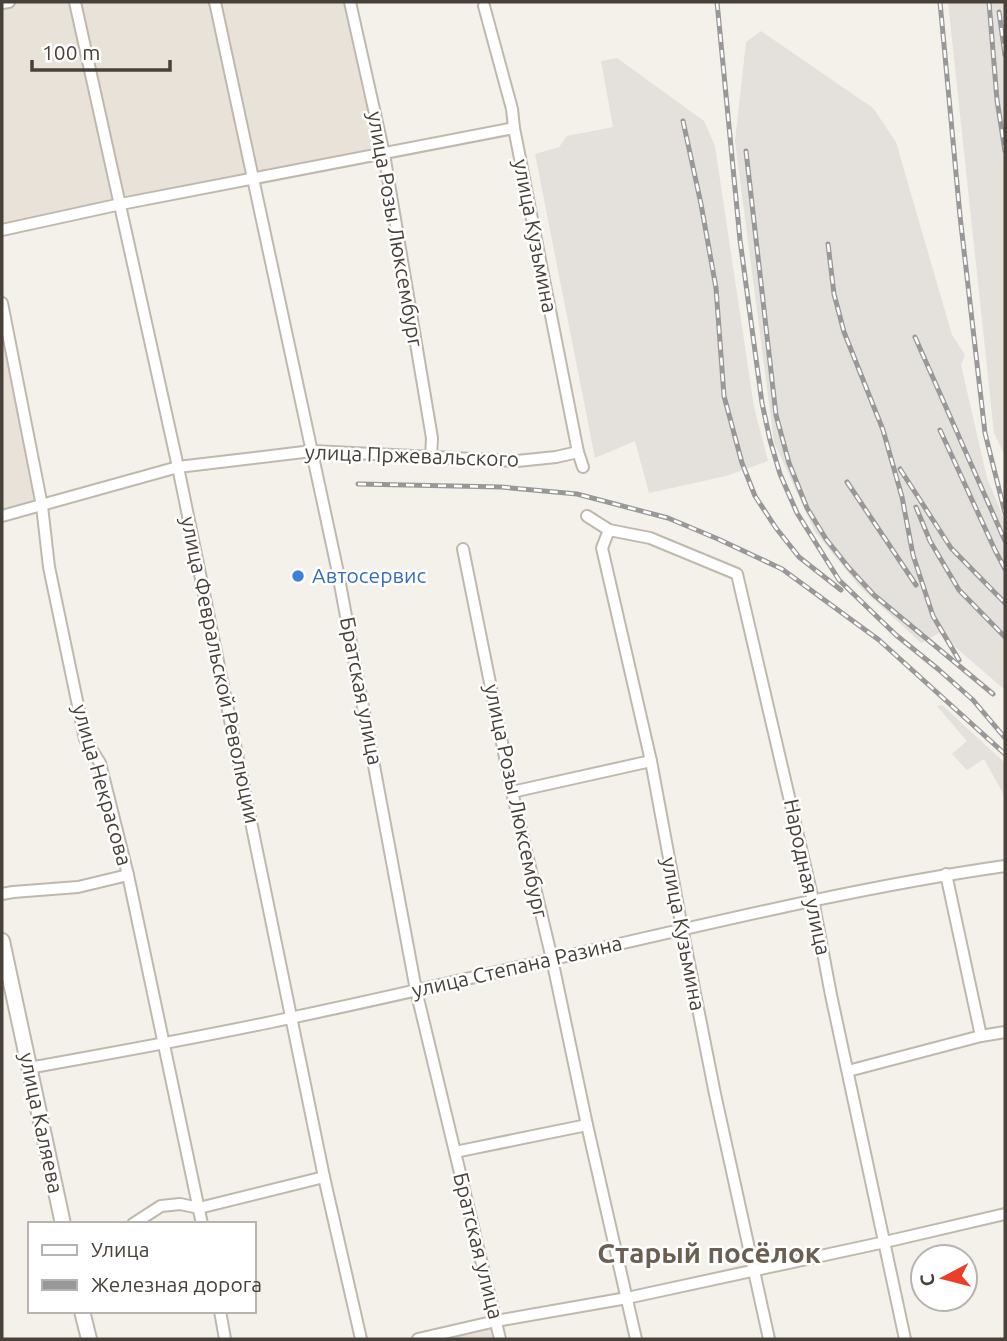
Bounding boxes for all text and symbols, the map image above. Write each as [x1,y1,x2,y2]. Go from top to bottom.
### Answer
scale bar [32,28,170,72]
text: 100 m [42,40,100,64]
street label: улица Розы Люксембург [363,109,429,349]
street label: улица Кузьмина [509,157,563,315]
street label: улица Пржевальского [304,439,520,471]
street label: улица Февральской Революции [177,514,265,825]
place label: Автосервис [312,563,427,587]
marker: Автосервис [290,568,306,584]
street label: Братская улица [336,615,388,767]
street label: улица Розы Люксембург [480,682,554,921]
street label: улица Некрасова [68,701,137,868]
street label: Народная улица [780,797,836,957]
street label: улица Кузьмина [657,855,711,1013]
street label: улица Степана Разина [409,930,624,1002]
street label: улица Каляева [15,1050,69,1195]
street label: Братская улица [449,1170,509,1322]
legend [28,1222,256,1313]
text: Улица [91,1237,149,1261]
district label: Старый посёлок [597,1237,821,1268]
north arrow [909,1243,979,1313]
text: Железная дорога [91,1272,262,1296]
text: С [915,1273,939,1287]

